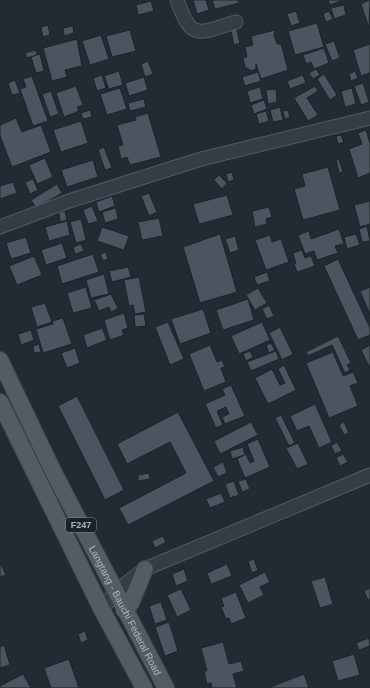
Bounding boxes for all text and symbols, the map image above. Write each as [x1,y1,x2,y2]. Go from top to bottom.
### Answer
road number: F247 [66,518,96,532]
street label: Langtang - Bauchi Federal Road [87,544,163,677]

